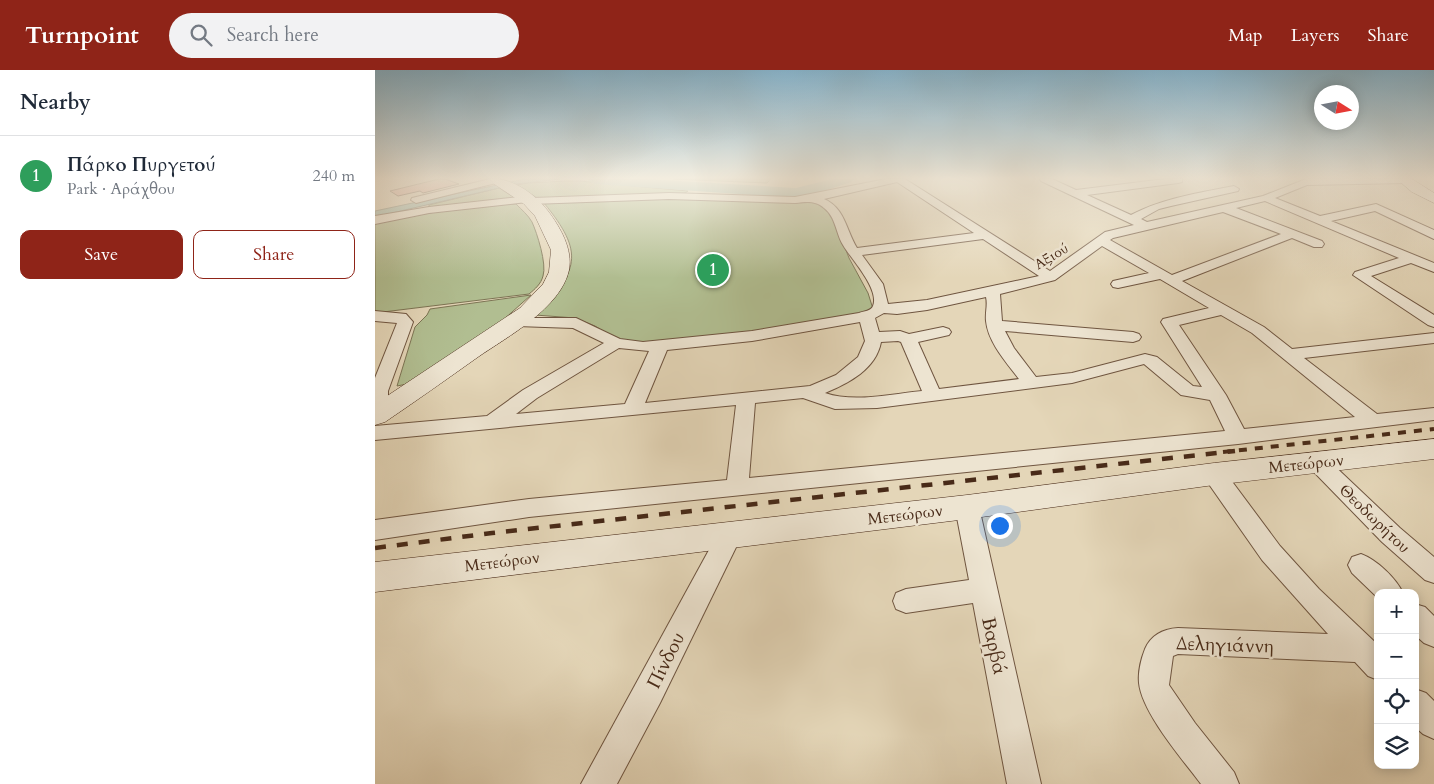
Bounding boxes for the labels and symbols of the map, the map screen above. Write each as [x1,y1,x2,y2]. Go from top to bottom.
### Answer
north arrow [1314,85,1359,130]
street label: Αξιού [1031,239,1072,274]
pin: 1 [697,251,729,289]
street label: Μετεώρων [1267,449,1345,479]
street label: Θεοδωρήτου [1334,479,1415,558]
street label: Μετεώρων [866,499,944,531]
your location [987,513,1013,539]
street label: Μετεώρων [463,546,541,578]
street label: Βαρβά [975,615,1013,678]
street label: Πίνδου [641,628,691,693]
street label: Δεληγιάννη [1176,630,1274,660]

